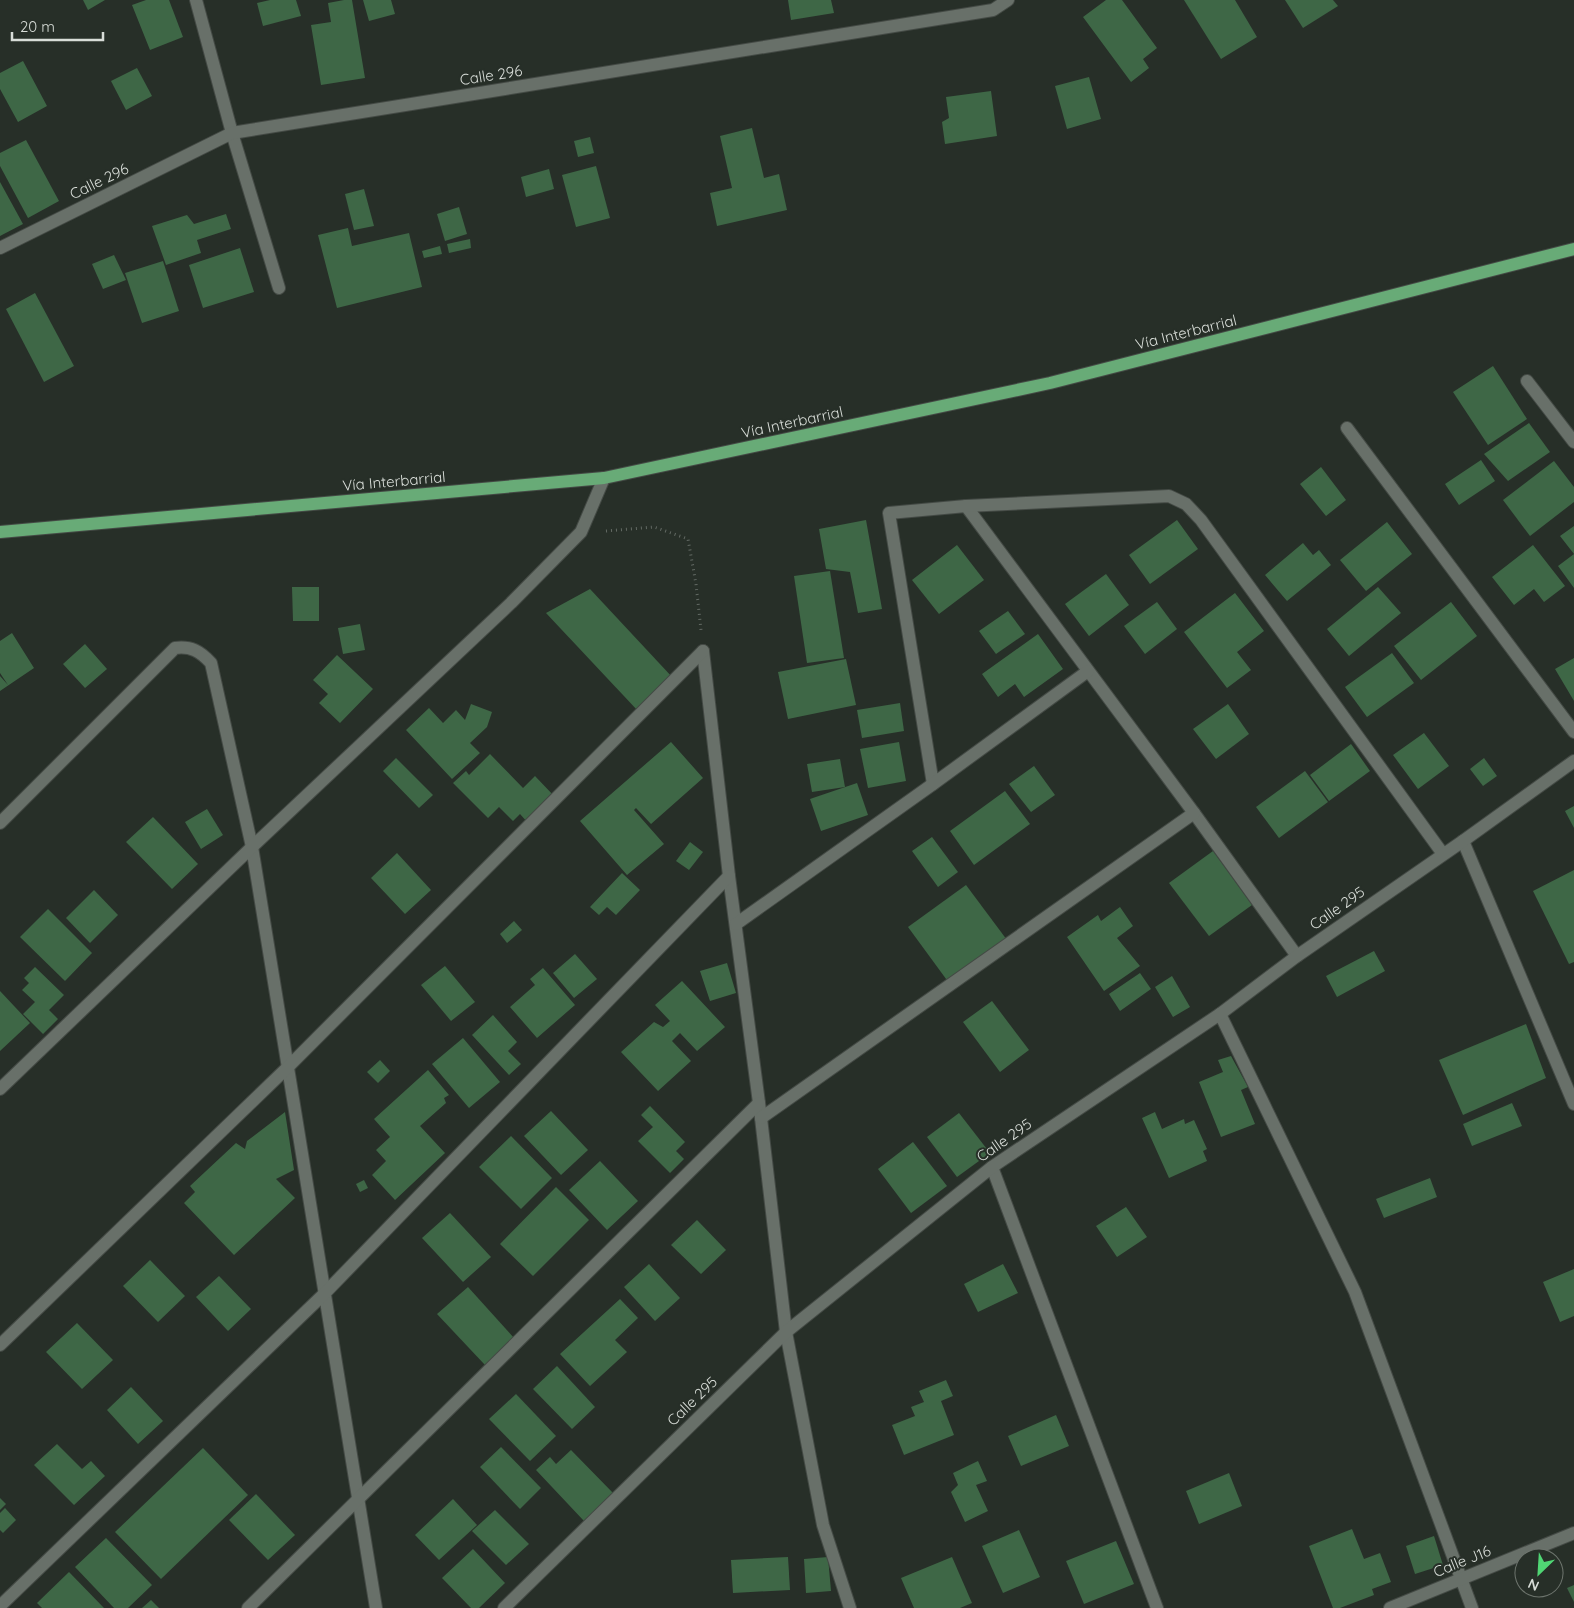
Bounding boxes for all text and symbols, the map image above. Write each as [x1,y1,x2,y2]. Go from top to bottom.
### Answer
scale bar [12,10,104,42]
text: 20 m [20,17,55,36]
street label: Calle 296 [458,61,524,89]
street label: Calle 296 [67,159,131,203]
street label: Vía Interbarrial [1133,310,1239,354]
street label: Vía Interbarrial [739,402,845,442]
street label: Vía Interbarrial [342,467,446,495]
street label: Calle 295 [1306,882,1368,934]
street label: Calle 295 [973,1114,1035,1166]
street label: Calle 295 [663,1372,721,1430]
street label: Calle J16 [1430,1541,1494,1581]
north arrow [1514,1548,1564,1598]
text: N [1525,1574,1542,1595]

